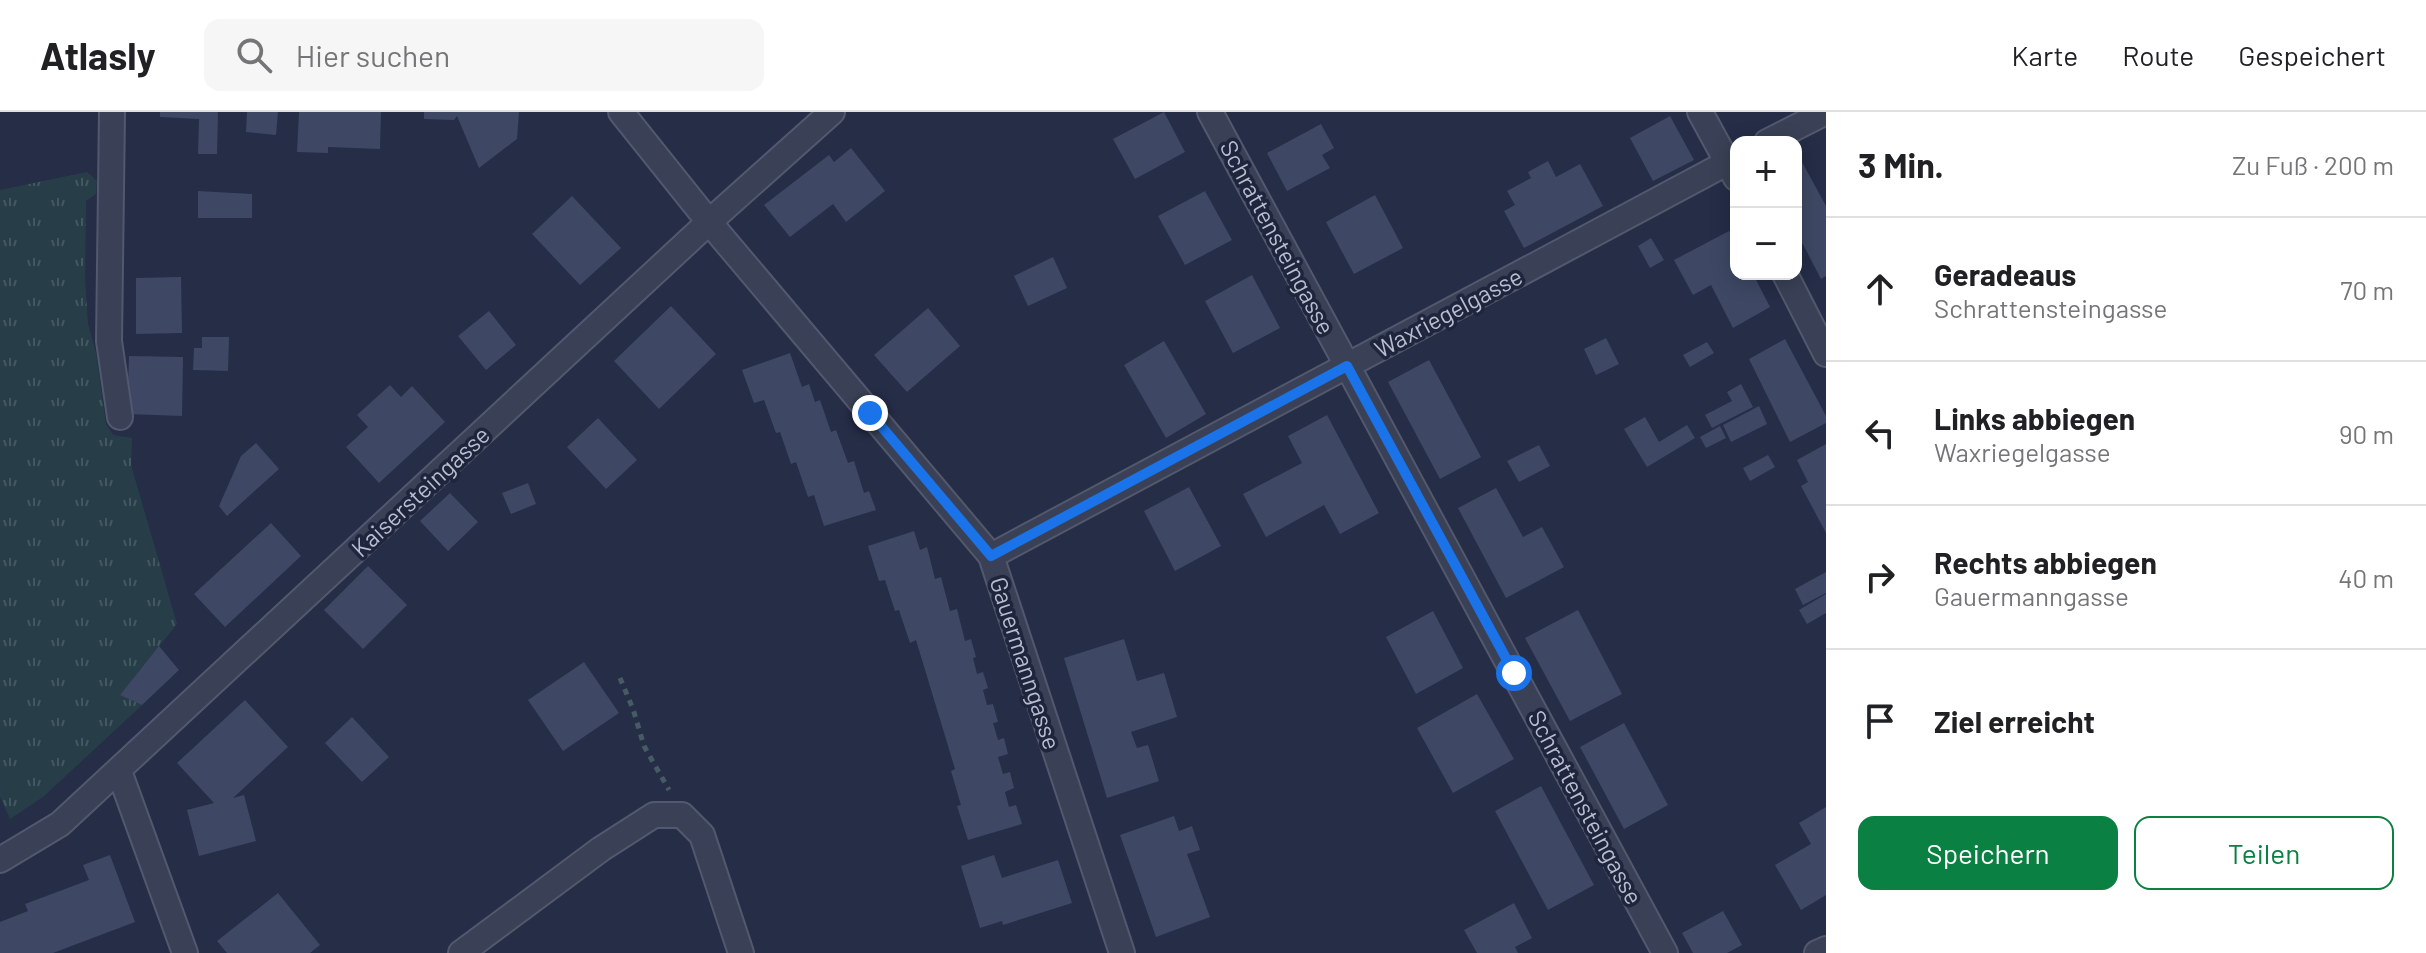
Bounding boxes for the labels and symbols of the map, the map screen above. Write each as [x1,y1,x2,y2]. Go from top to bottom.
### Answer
street label: Schrattensteingasse [1215,135,1341,339]
street label: Waxriegelgasse [1369,261,1527,363]
route end [852,395,888,431]
street label: Kaisersteingasse [345,420,495,562]
street label: Gauermanngasse [984,573,1068,753]
route start [1496,655,1532,691]
street label: Schrattensteingasse [1523,705,1649,909]

